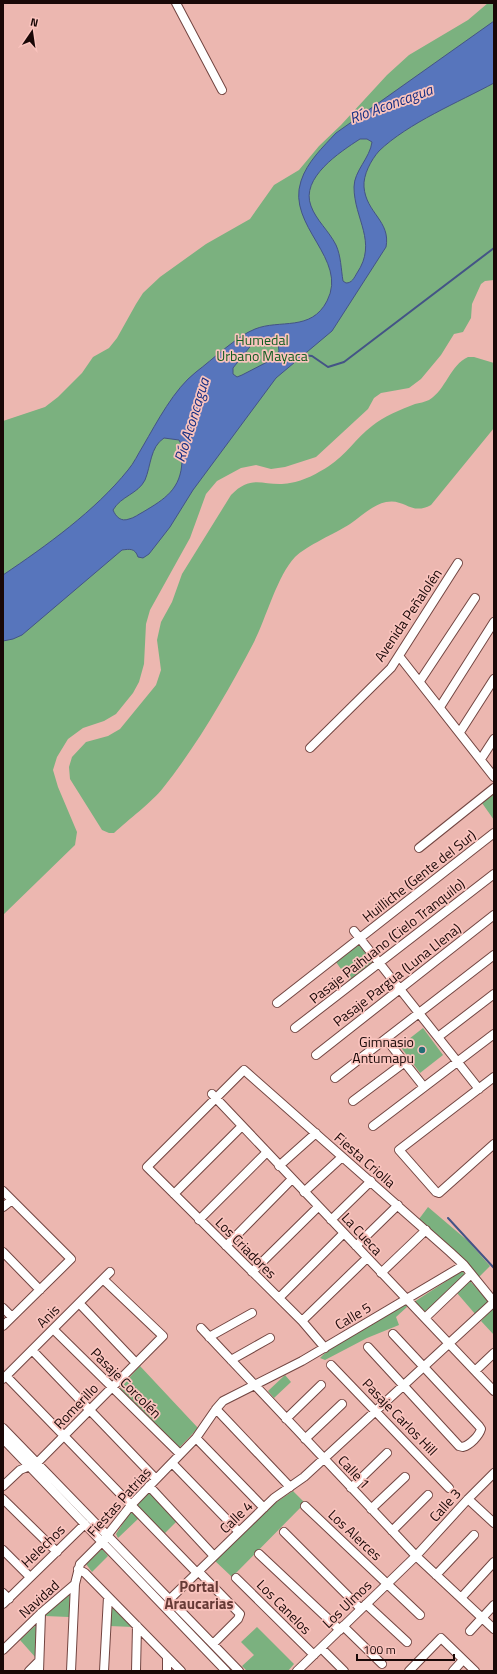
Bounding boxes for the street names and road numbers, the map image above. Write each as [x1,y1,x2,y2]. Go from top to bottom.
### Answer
street label: Avenida Peñalolén [369,564,447,665]
street label: Huilliche (Gente del Sur) [357,824,480,927]
street label: Pasaje Paihuano (Cielo Tranquilo) [304,873,469,1008]
street label: Pasaje Pargua (Luna Llena) [328,918,465,1031]
street label: Fiesta Criolla [330,1127,401,1192]
street label: La Cueca [337,1208,388,1260]
street label: Los Criadores [211,1212,282,1283]
street label: Calle 5 [331,1296,375,1335]
street label: Anis [31,1299,64,1332]
street label: Pasaje Corcolén [86,1342,167,1423]
street label: Pasaje Carlos Hill [358,1373,443,1460]
street label: Romerillo [48,1378,103,1433]
street label: Calle 1 [333,1450,375,1493]
street label: Fiestas Patrias [82,1462,156,1541]
street label: Calle 3 [424,1483,466,1526]
street label: Calle 4 [214,1495,257,1538]
street label: Los Alerces [324,1504,387,1565]
street label: Helechos [16,1519,69,1572]
street label: Los Canelos [252,1574,317,1639]
street label: Navidad [14,1575,64,1623]
street label: Los Ulmos [317,1575,376,1633]

